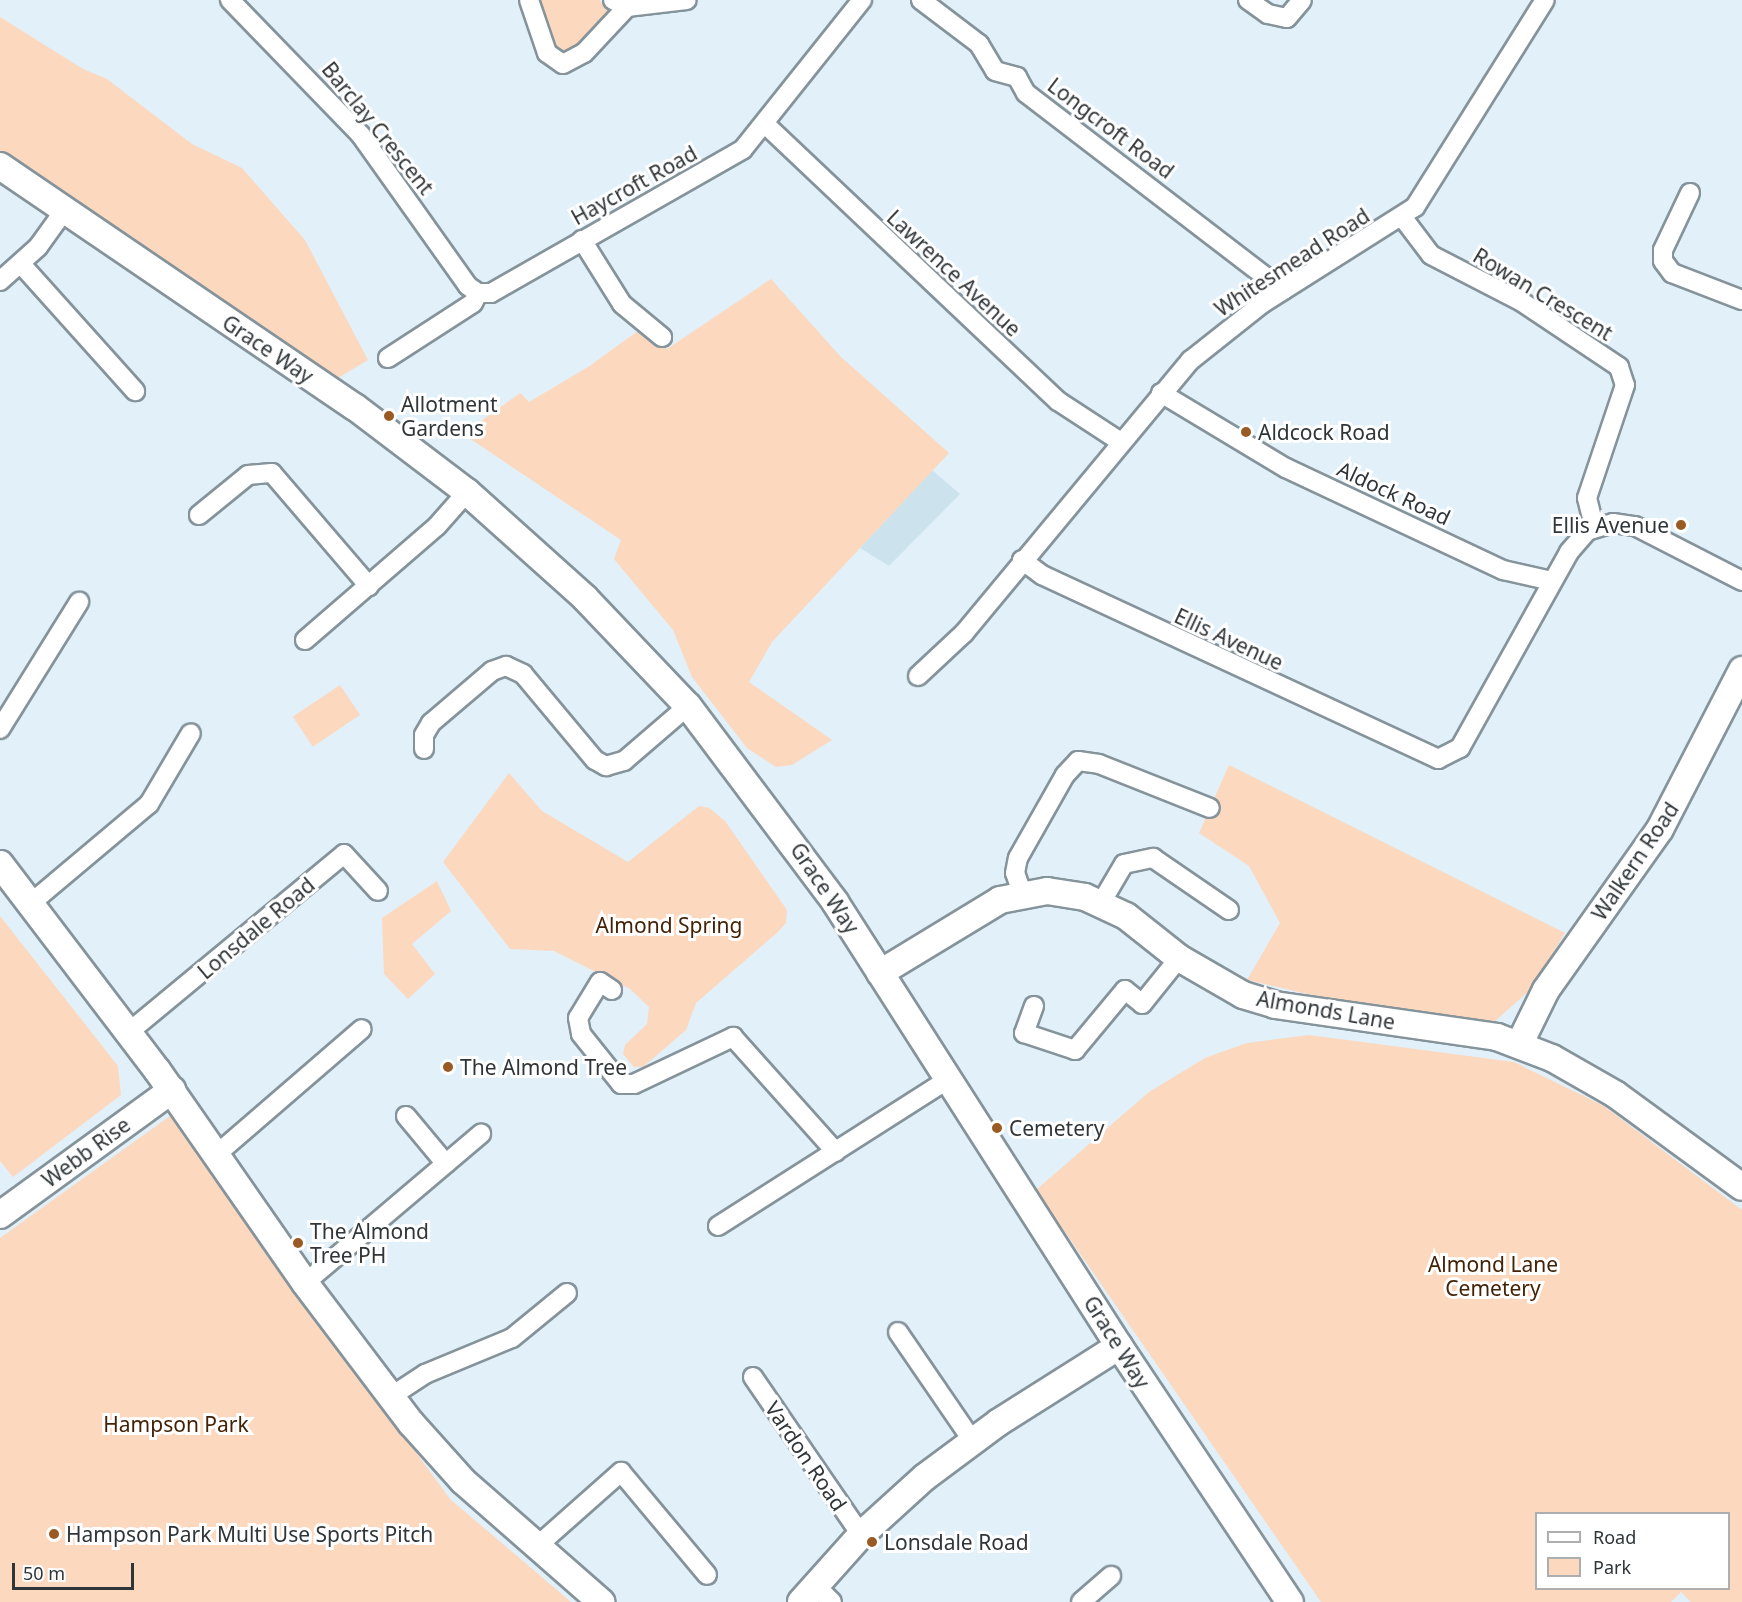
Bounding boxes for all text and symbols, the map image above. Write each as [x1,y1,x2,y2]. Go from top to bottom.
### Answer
street label: Barclay Crescent [317,57,439,199]
street label: Longcroft Road [1043,72,1179,184]
street label: Haycroft Road [567,140,701,230]
street label: Whitesmead Road [1210,203,1374,321]
street label: Lawrence Avenue [882,205,1026,341]
street label: Rowan Crescent [1469,243,1617,345]
street label: Grace Way [218,309,318,389]
place label: Allotment Gardens [401,391,498,441]
marker: Allotment Gardens [382,409,396,423]
place label: Aldcock Road [1258,419,1390,445]
marker: Aldcock Road [1239,425,1253,439]
street label: Aldock Road [1334,456,1454,530]
place label: Ellis Avenue [1552,512,1669,538]
marker: Ellis Avenue [1674,518,1688,532]
street label: Ellis Avenue [1171,603,1287,675]
street label: Walkern Road [1586,797,1684,925]
street label: Grace Way [785,838,865,938]
street label: Lonsdale Road [193,872,319,984]
park label: Almond Spring [596,912,742,938]
street label: Almonds Lane [1255,985,1397,1035]
place label: The Almond Tree [460,1054,627,1080]
marker: The Almond Tree [441,1060,455,1074]
street label: Webb Rise [37,1112,135,1192]
place label: Cemetery [1009,1115,1104,1141]
marker: Cemetery [990,1121,1004,1135]
place label: The Almond Tree PH [310,1218,429,1268]
marker: The Almond Tree PH [291,1236,305,1250]
park label: Almond Lane Cemetery [1428,1251,1558,1301]
street label: Grace Way [1079,1291,1155,1393]
street label: Vardon Road [760,1396,852,1516]
park label: Hampson Park [103,1411,249,1437]
legend [1535,1512,1730,1590]
place label: Hampson Park Multi Use Sports Pitch [66,1521,433,1547]
text: Road [1593,1525,1636,1549]
marker: Hampson Park Multi Use Sports Pitch [47,1527,61,1541]
place label: Lonsdale Road [884,1529,1029,1555]
marker: Lonsdale Road [865,1535,879,1549]
scale bar [15,1551,136,1589]
text: Park [1593,1555,1631,1579]
text: 50 m [23,1561,65,1585]

